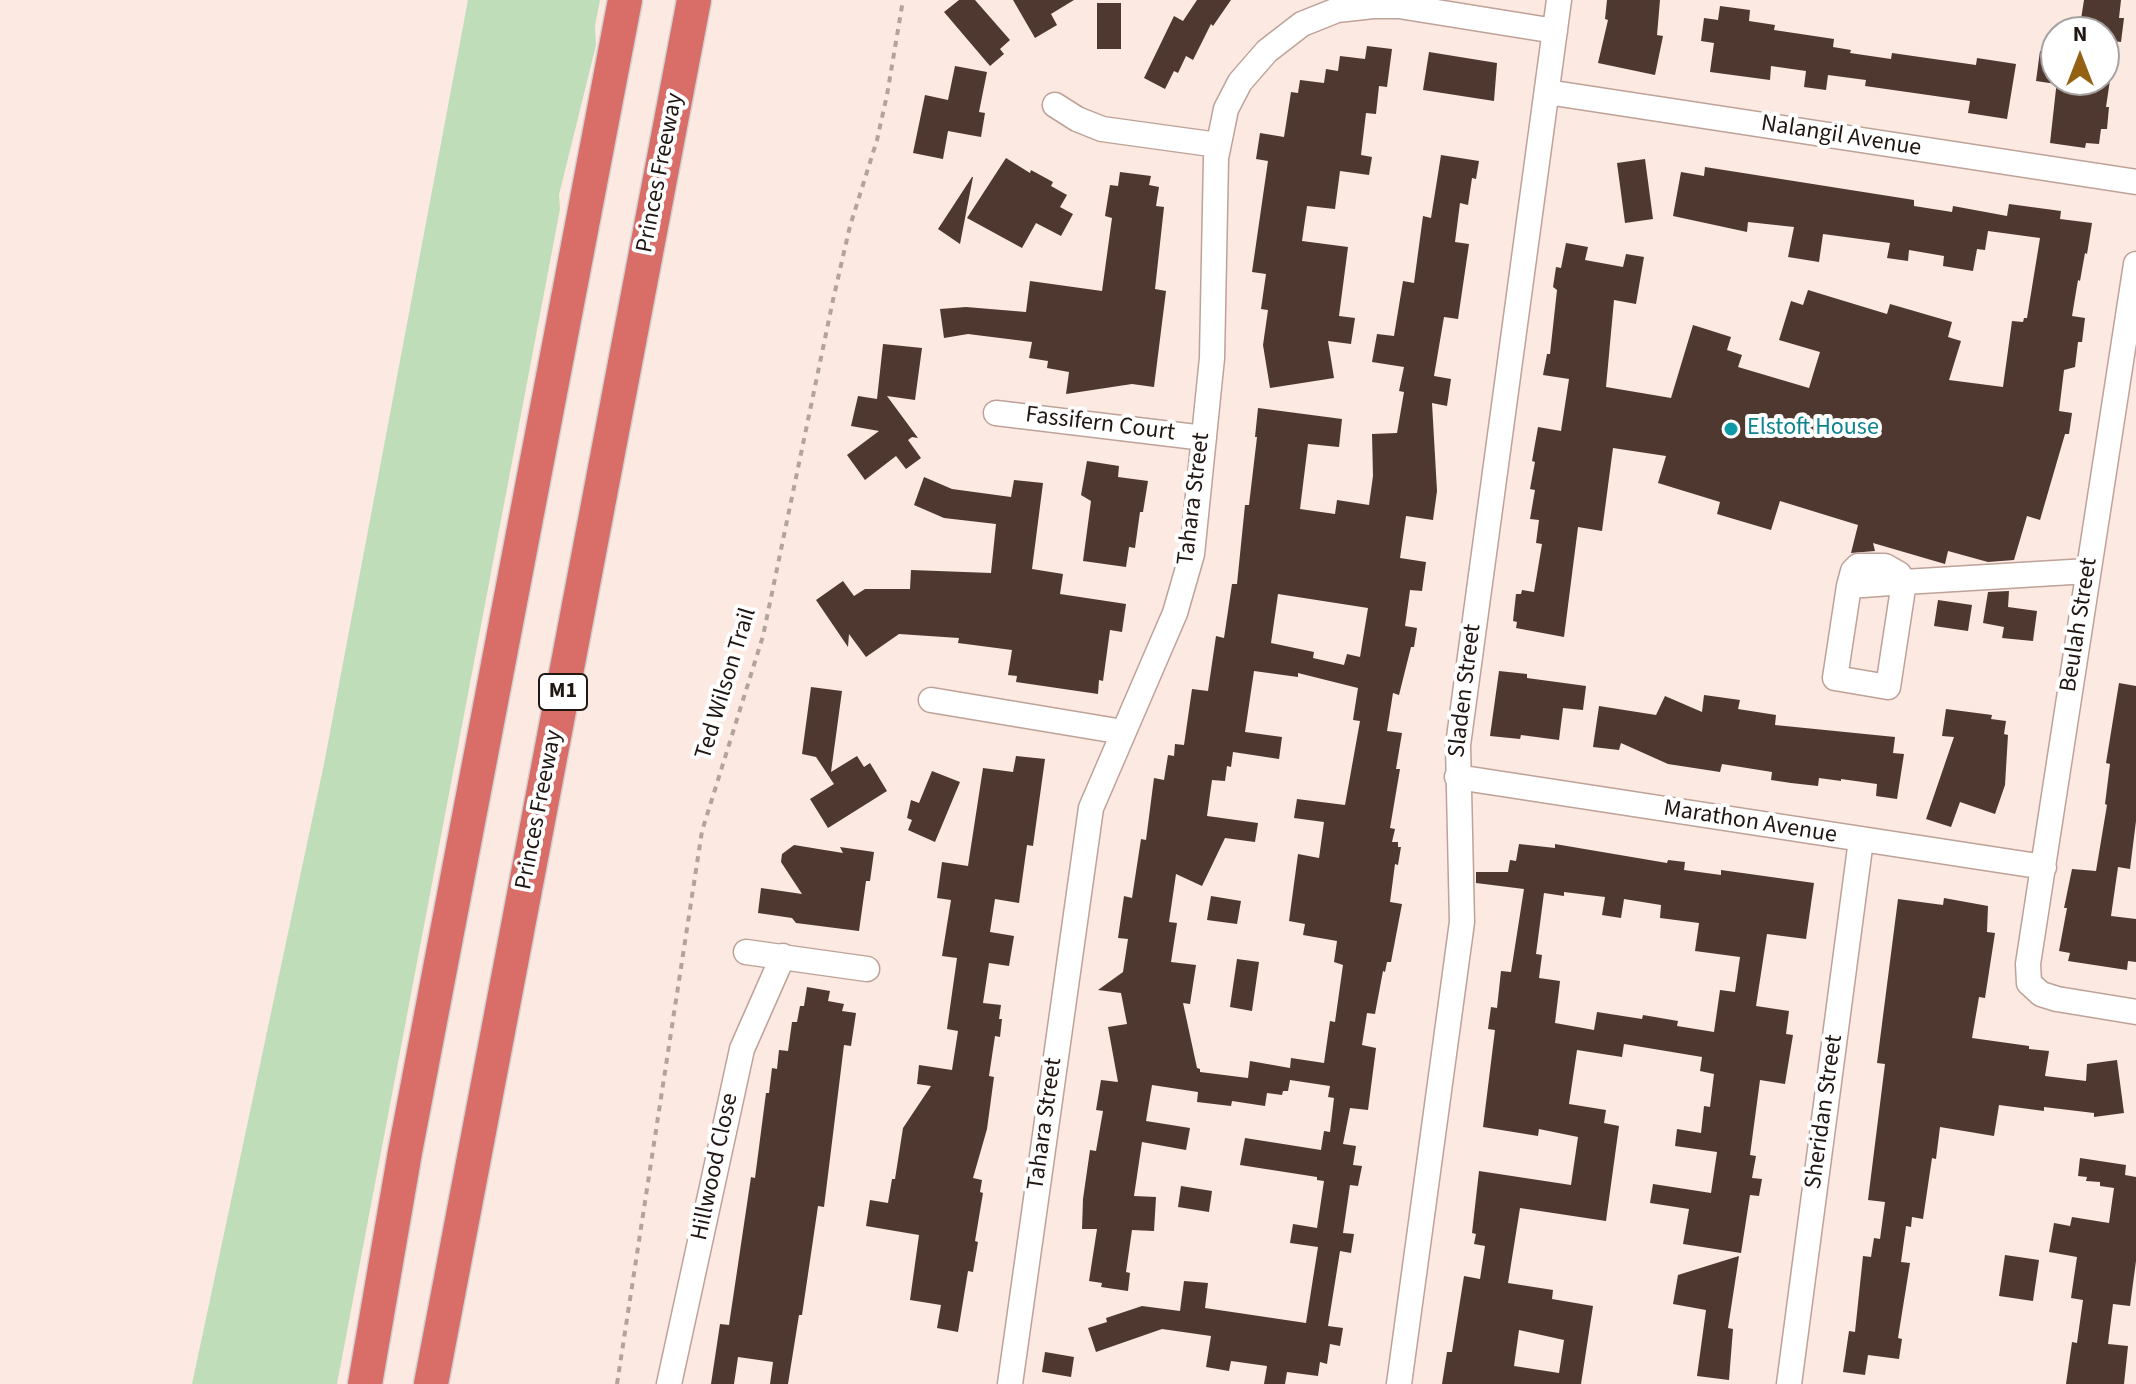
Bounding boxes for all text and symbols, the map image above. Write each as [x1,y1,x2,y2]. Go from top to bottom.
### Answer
north arrow [2040,16,2120,96]
text: N [2073,18,2087,50]
street label: Princes Freeway [631,91,691,255]
street label: Nalangil Avenue [1759,110,1923,164]
street label: Fassifern Court [1024,402,1176,448]
place label: Elstoft House [1747,415,1879,443]
marker: Elstoft House [1722,420,1740,438]
street label: Tahara Street [1173,431,1217,567]
street label: Beulah Street [2055,556,2105,694]
street label: Ted Wilson Trail [690,605,764,763]
street label: Sladen Street [1444,623,1488,759]
road number: M1 [539,674,587,710]
street label: Princes Freeway [510,728,570,892]
street label: Marathon Avenue [1661,795,1839,851]
street label: Sheridan Street [1800,1033,1850,1191]
street label: Tahara Street [1022,1056,1070,1192]
street label: Hillwood Close [686,1091,746,1243]

